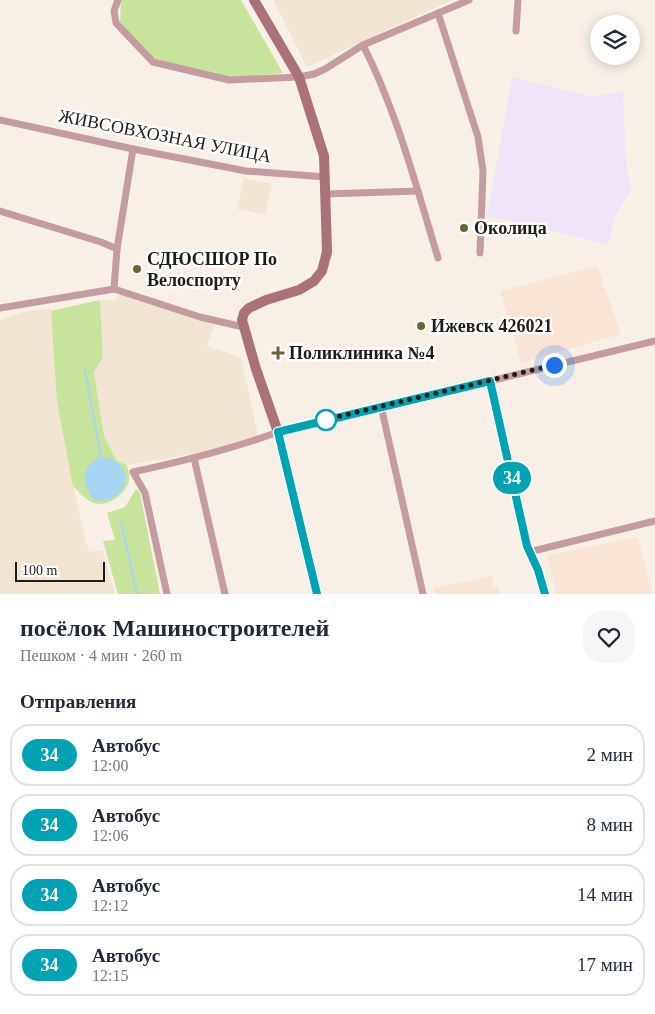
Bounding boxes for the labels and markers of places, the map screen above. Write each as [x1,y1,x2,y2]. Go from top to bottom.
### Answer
place label: Околица [474,218,547,238]
marker: Околица [458,222,470,234]
place label: СДЮСШОР По Велоспорту [147,249,277,290]
marker: СДЮСШОР По Велоспорту [131,263,143,275]
place label: Ижевск 426021 [431,316,553,336]
marker: Ижевск 426021 [415,320,427,332]
place label: Поликлиника №4 [289,343,435,363]
marker: Поликлиника №4 [271,346,285,360]
unlabelled marker [315,409,337,431]

